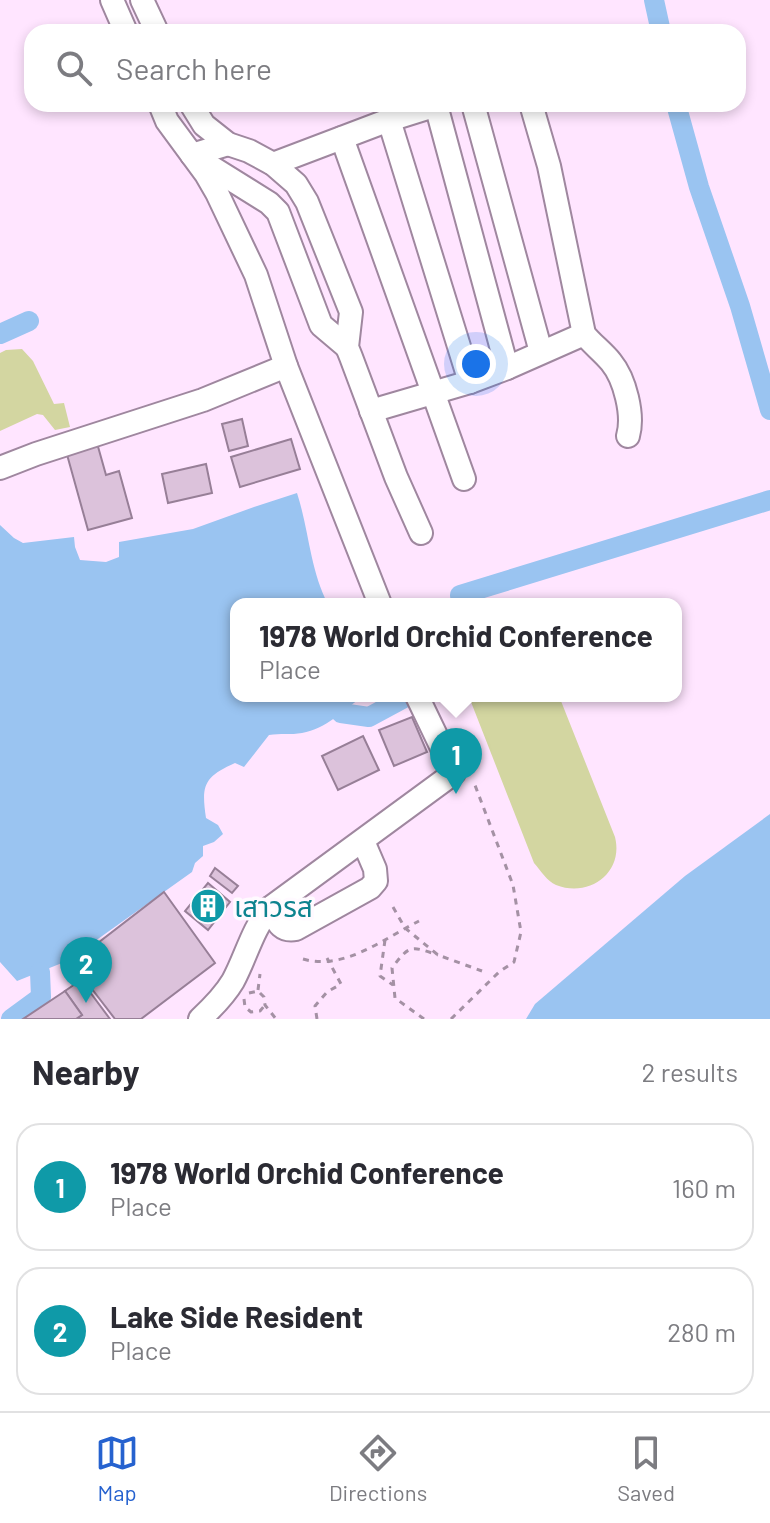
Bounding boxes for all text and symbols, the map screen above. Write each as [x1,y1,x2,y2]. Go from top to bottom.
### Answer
search box [24,24,746,112]
icon: search [52,46,96,90]
text: Search here [116,50,272,86]
your location [456,344,496,384]
popup [230,598,682,702]
text: 1978 World Orchid Conference [259,617,653,653]
text: Place [259,653,321,684]
pin: 1 [430,728,482,794]
building icon: เสาวรส [189,887,227,925]
place label: เสาวรส [234,889,313,923]
pin: 2 [60,937,112,1003]
text: Nearby [32,1051,140,1092]
text: 2 results [642,1056,738,1087]
text: 1978 World Orchid Conference [110,1154,504,1190]
text: 1 [55,1172,65,1203]
text: 160 m [672,1172,736,1203]
text: Place [110,1190,172,1221]
text: Lake Side Resident [110,1298,363,1334]
text: 2 [53,1316,67,1347]
text: 280 m [667,1316,736,1347]
text: Place [110,1334,172,1365]
tab: Map [95,1431,139,1505]
tab: Directions [329,1431,427,1505]
tab: Saved [617,1431,675,1505]

